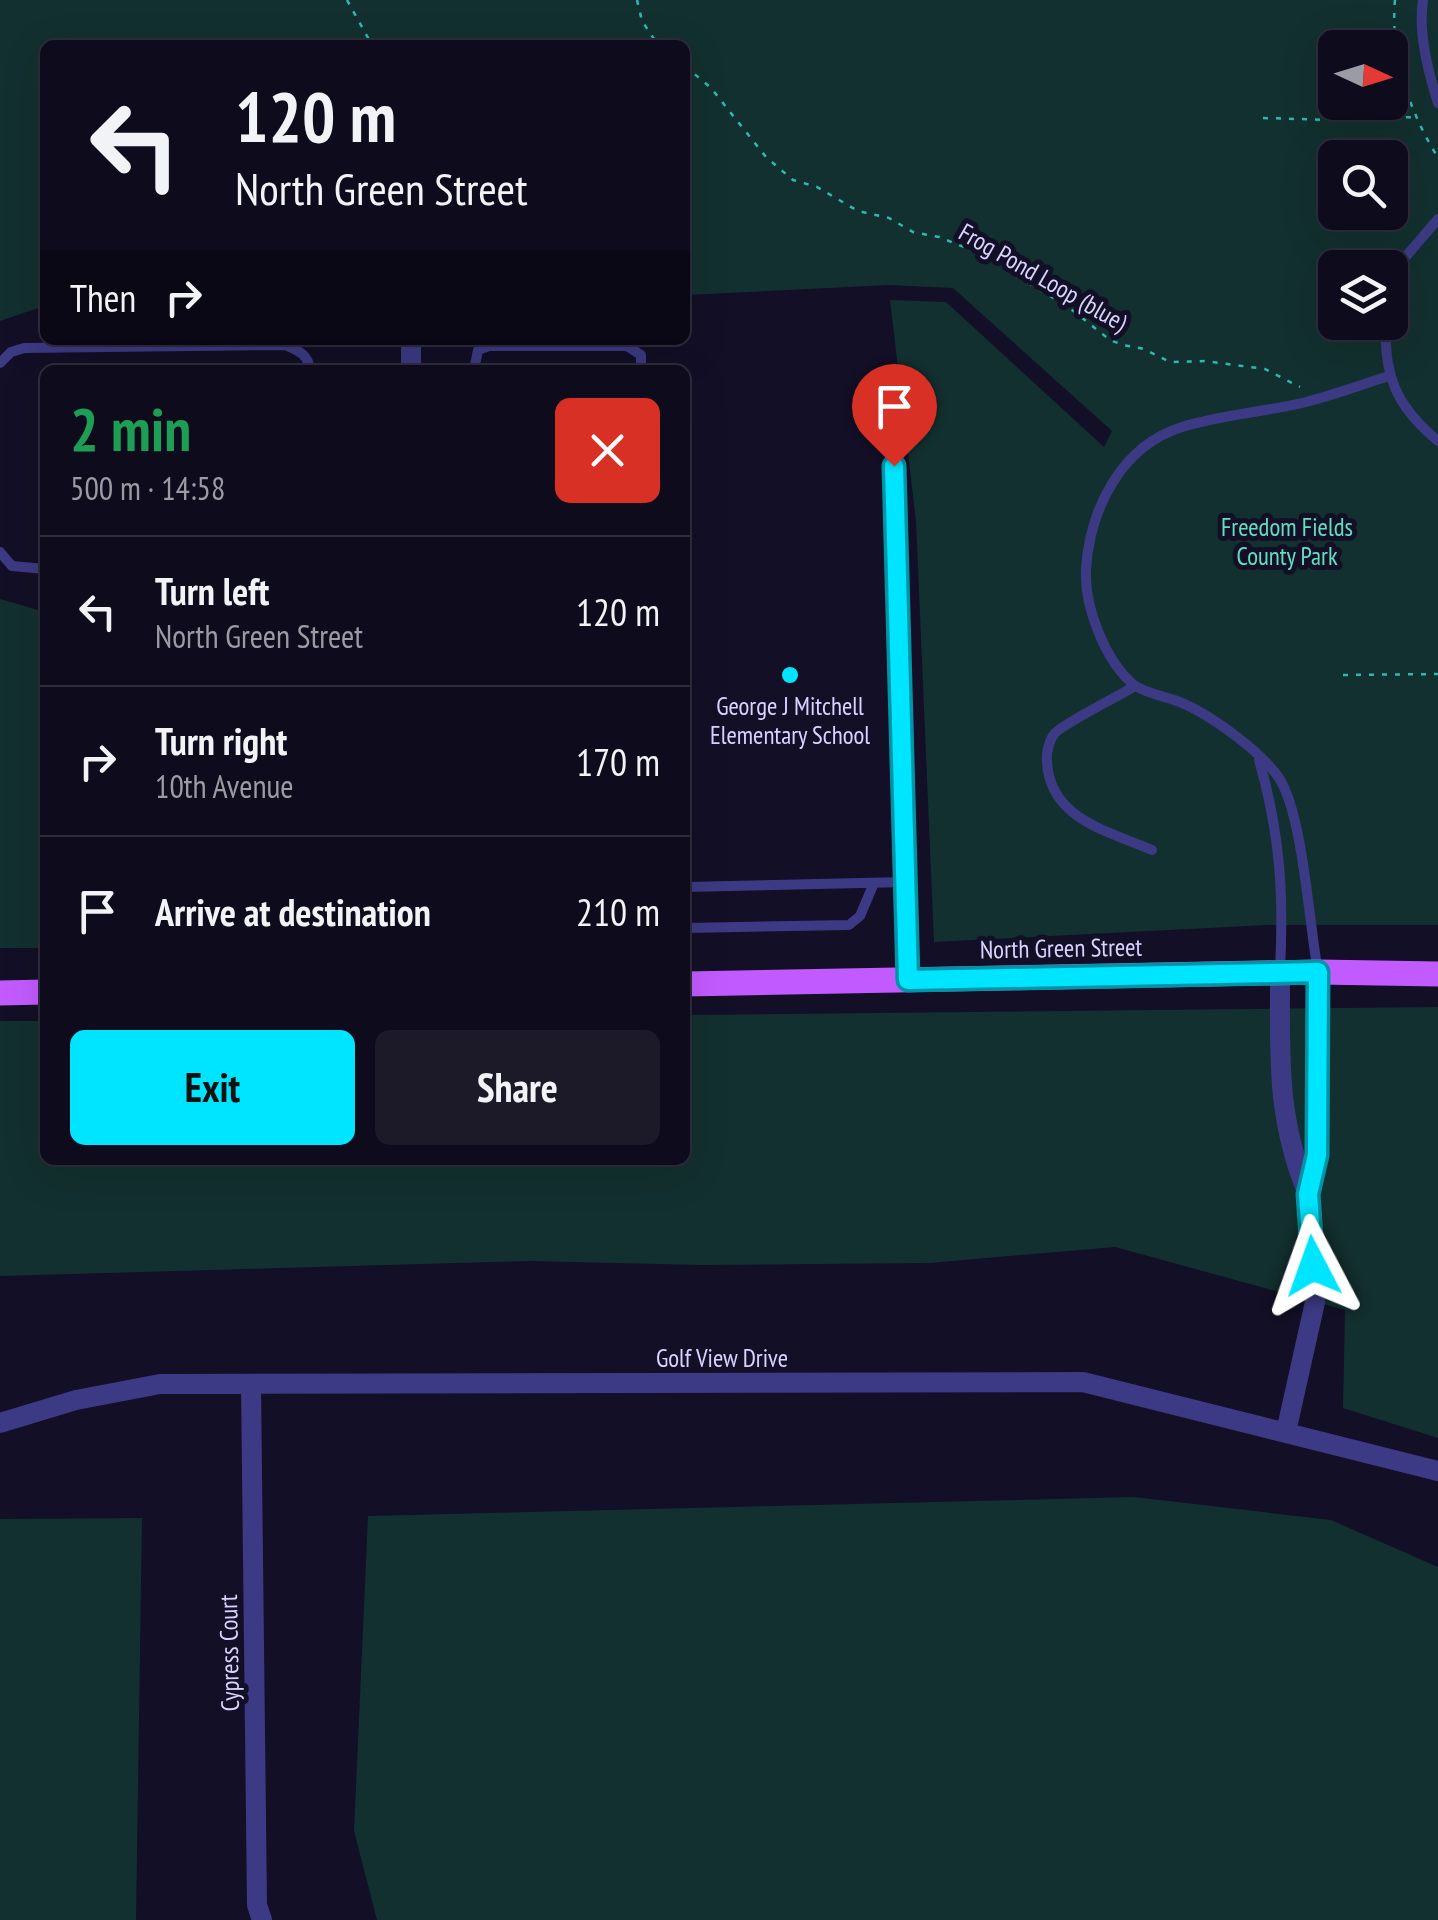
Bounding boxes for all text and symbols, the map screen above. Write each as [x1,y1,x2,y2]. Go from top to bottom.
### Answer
north arrow [1318,30,1408,120]
map controls [1318,30,1408,340]
text: 120 m [235,71,396,161]
icon: left [70,80,200,210]
button: search [1318,140,1408,230]
text: North Green Street [235,159,528,217]
street label: Frog Pond Loop (blue) [953,216,1133,338]
button: layers [1318,250,1408,340]
icon: right [156,270,211,325]
text: Then [70,273,136,322]
pin [852,364,937,467]
icon: arrive [867,379,922,434]
text: 2 min [70,390,191,468]
button: close [555,398,660,503]
text: 500 m · 14:58 [70,467,225,509]
park label: Freedom Fields County Park [1221,511,1353,572]
text: Turn left [155,566,269,615]
icon: left [70,584,125,639]
text: 120 m [576,587,660,636]
text: North Green Street [155,615,363,657]
marker: George J Mitchell Elementary School [779,664,801,686]
place label: George J Mitchell Elementary School [710,690,870,751]
text: Turn right [155,716,287,765]
icon: right [70,734,125,789]
text: 170 m [576,737,660,786]
text: 10th Avenue [155,765,294,807]
icon: arrive [70,884,125,939]
text: Arrive at destination [155,887,431,936]
text: 210 m [576,887,660,936]
street label: North Green Street [979,931,1143,965]
button: Exit [70,1030,355,1145]
button: Share [375,1030,660,1145]
position arrow [1261,1214,1365,1318]
street label: Golf View Drive [656,1342,788,1374]
street label: Cypress Court [212,1594,246,1712]

